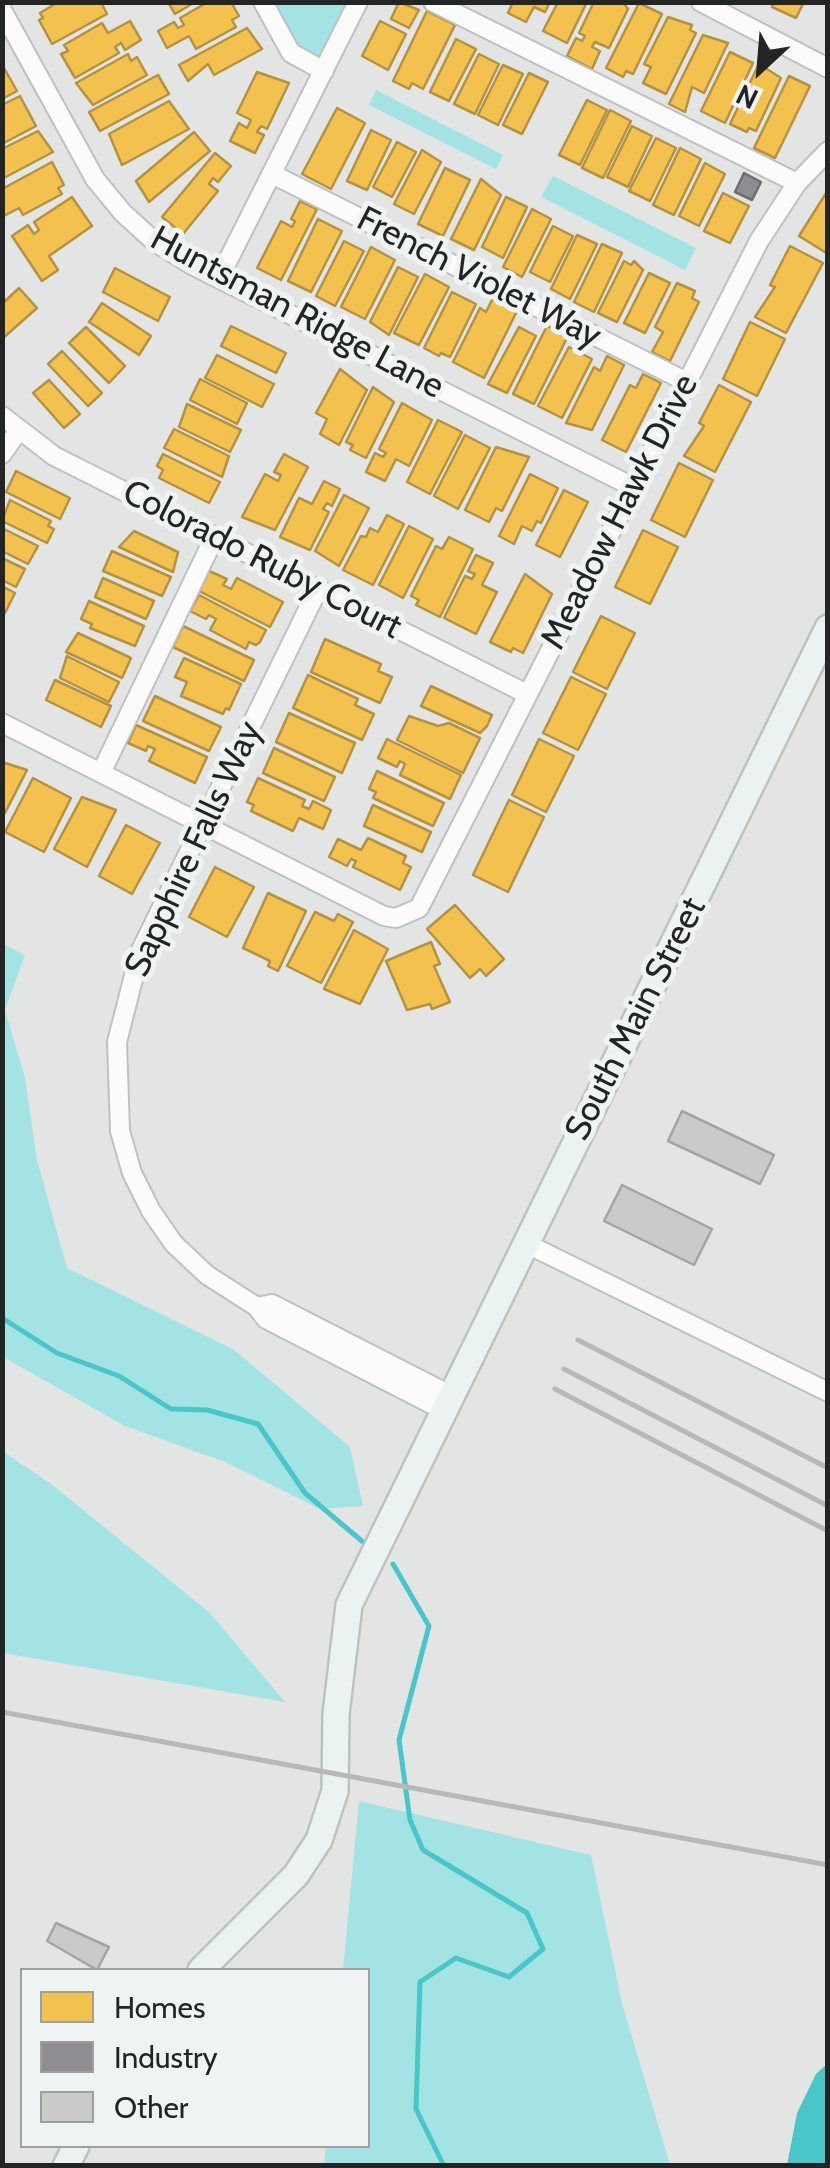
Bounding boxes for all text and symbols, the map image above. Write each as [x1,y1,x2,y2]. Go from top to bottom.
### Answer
north arrow [710,20,810,120]
text: N [731,77,763,117]
street label: French Violet Way [350,198,608,358]
street label: Huntsman Ridge Lane [143,218,451,408]
street label: Meadow Hawk Drive [533,368,707,656]
street label: Colorado Ruby Court [116,472,408,648]
street label: Sapphire Falls Way [117,715,271,983]
street label: South Main Street [557,891,715,1147]
legend [20,1968,370,2148]
text: Homes [114,1989,205,2026]
text: Industry [114,2039,218,2076]
text: Other [114,2089,188,2126]

